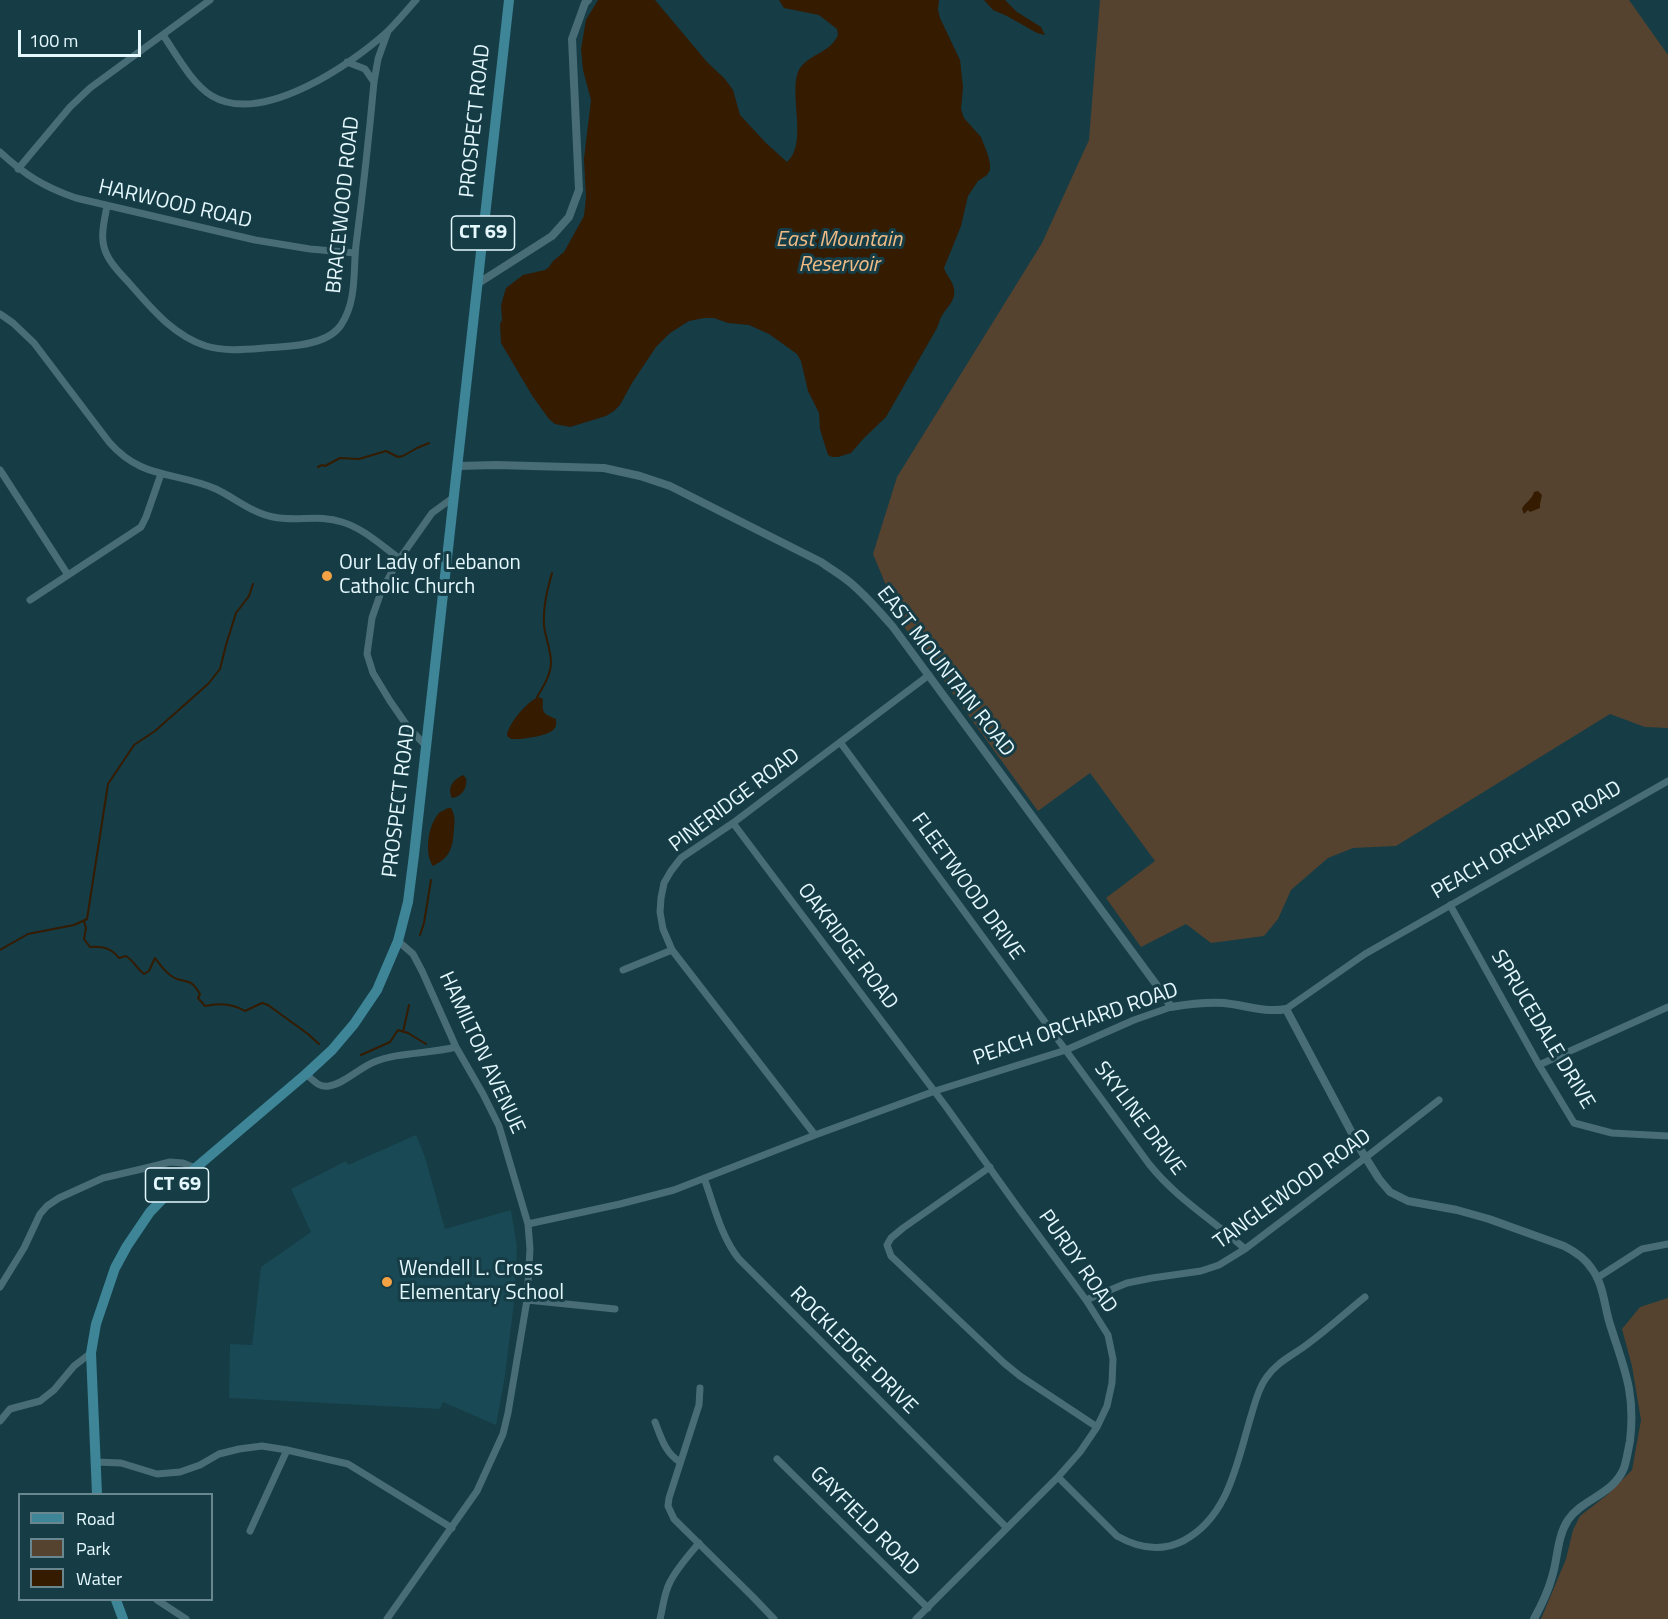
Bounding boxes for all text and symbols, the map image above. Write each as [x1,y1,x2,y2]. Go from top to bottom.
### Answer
scale bar [21,18,144,56]
text: 100 m [29,27,78,54]
street label: PROSPECT ROAD [455,43,497,199]
street label: BRACEWOOD ROAD [322,115,366,295]
street label: HARWOOD ROAD [96,175,254,235]
road number: CT 69 [452,216,514,250]
water label: East Mountain Reservoir [776,228,902,280]
place label: Our Lady of Lebanon Catholic Church [339,551,521,601]
marker: Our Lady of Lebanon Catholic Church [320,569,334,583]
street label: EAST MOUNTAIN ROAD [871,582,1019,762]
street label: PROSPECT ROAD [378,723,422,879]
street label: PINERIDGE ROAD [665,744,805,858]
street label: PEACH ORCHARD ROAD [1428,776,1626,906]
street label: FLEETWOOD DRIVE [905,809,1029,965]
street label: OAKRIDGE ROAD [791,879,903,1015]
street label: SPRUCEDALE DRIVE [1485,946,1599,1114]
street label: HAMILTON AVENUE [432,968,530,1138]
street label: PEACH ORCHARD ROAD [970,978,1182,1072]
street label: SKYLINE DRIVE [1088,1057,1190,1181]
street label: TANGLEWOOD ROAD [1209,1124,1377,1256]
road number: CT 69 [146,1168,208,1202]
street label: PURDY ROAD [1032,1205,1122,1319]
place label: Wendell L. Cross Elementary School [399,1257,564,1307]
marker: Wendell L. Cross Elementary School [380,1275,394,1289]
street label: ROCKLEDGE DRIVE [784,1282,922,1420]
street label: GAYFIELD ROAD [804,1462,924,1582]
legend [18,1493,213,1601]
text: Road [76,1505,115,1532]
text: Park [76,1535,110,1562]
text: Water [76,1565,122,1592]

